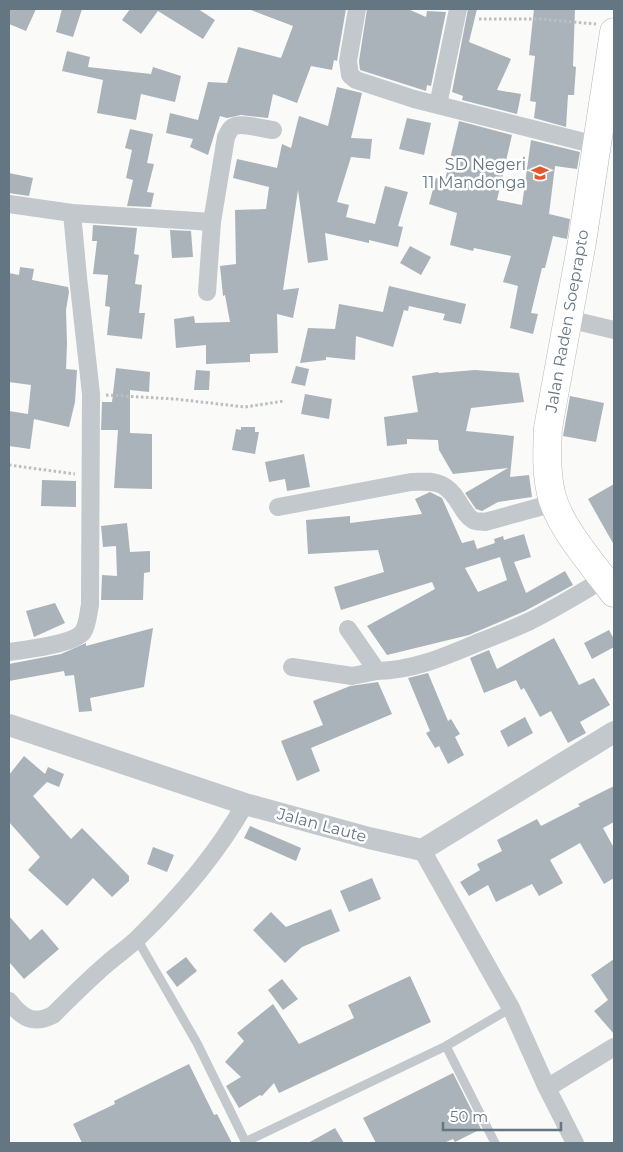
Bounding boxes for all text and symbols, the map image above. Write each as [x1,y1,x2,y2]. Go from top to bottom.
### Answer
place label: SD Negeri 11 Mandonga [423,155,526,192]
school or university icon: SD Negeri 11 Mandonga [530,163,550,183]
street label: Jalan Raden Soeprapto [541,228,592,415]
street label: Jalan Laute [274,804,369,846]
scale bar [443,1100,560,1132]
text: 50 m [450,1107,488,1126]

